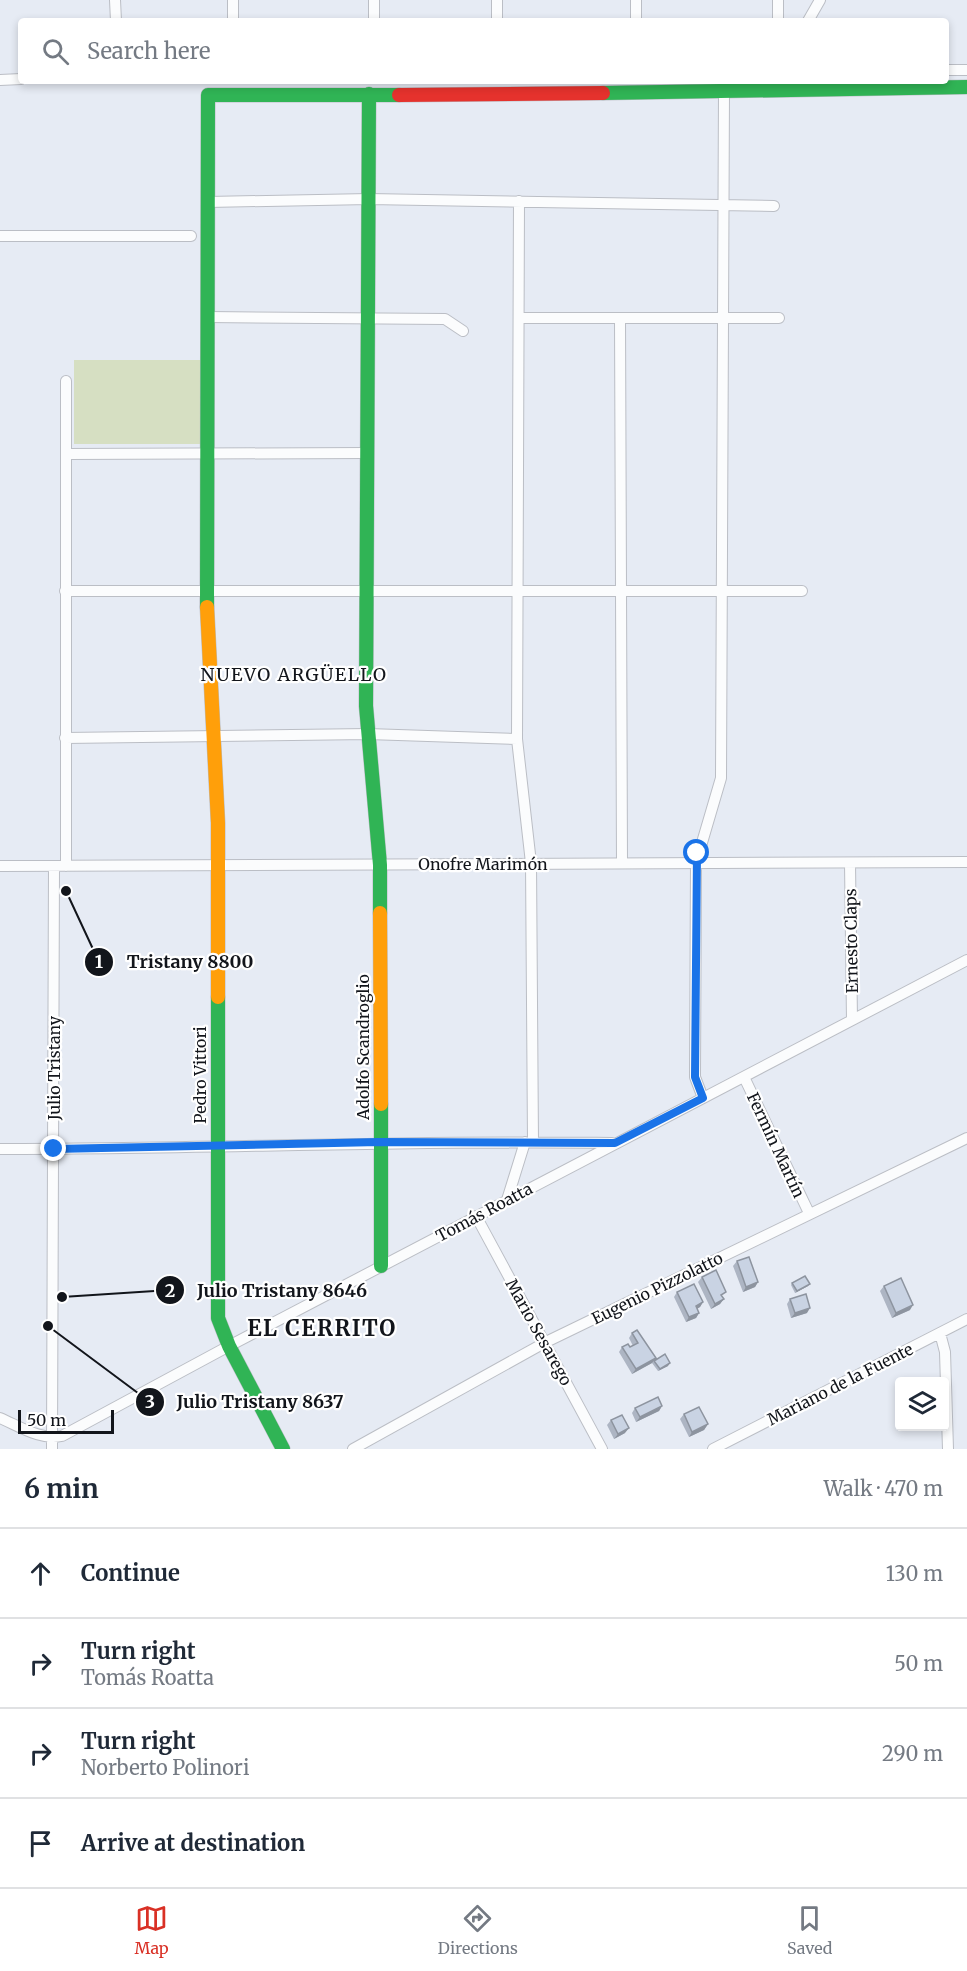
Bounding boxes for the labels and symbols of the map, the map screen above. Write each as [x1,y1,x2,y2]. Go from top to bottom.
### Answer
district label: NUEVO ARGÜELLO [201,663,387,686]
route start [683,839,709,865]
street label: Onofre Marimón [418,854,548,874]
street label: Ernesto Claps [840,888,862,994]
callout: Tristany 8800 [84,944,265,980]
text: 1 [95,950,103,973]
text: Tristany 8800 [127,950,253,973]
street label: Adolfo Scandroglio [353,974,373,1121]
street label: Julio Tristany [44,1015,64,1121]
street label: Pedro Vittori [190,1026,210,1124]
street label: Fermín Martín [743,1089,809,1201]
route end [40,1135,66,1161]
street label: Tomás Roatta [432,1178,536,1246]
street label: Eugenio Pizzolatto [588,1248,726,1328]
callout: Julio Tristany 8646 [155,1272,379,1308]
street label: Mario Sesarego [501,1275,577,1389]
text: 2 [165,1279,175,1302]
text: Julio Tristany 8646 [196,1279,367,1302]
district label: EL CERRITO [247,1314,397,1342]
street label: Mariano de la Fuente [764,1339,916,1429]
callout: Julio Tristany 8637 [135,1384,356,1420]
text: 3 [145,1390,155,1413]
text: Julio Tristany 8637 [175,1390,344,1413]
scale bar [18,1407,114,1434]

